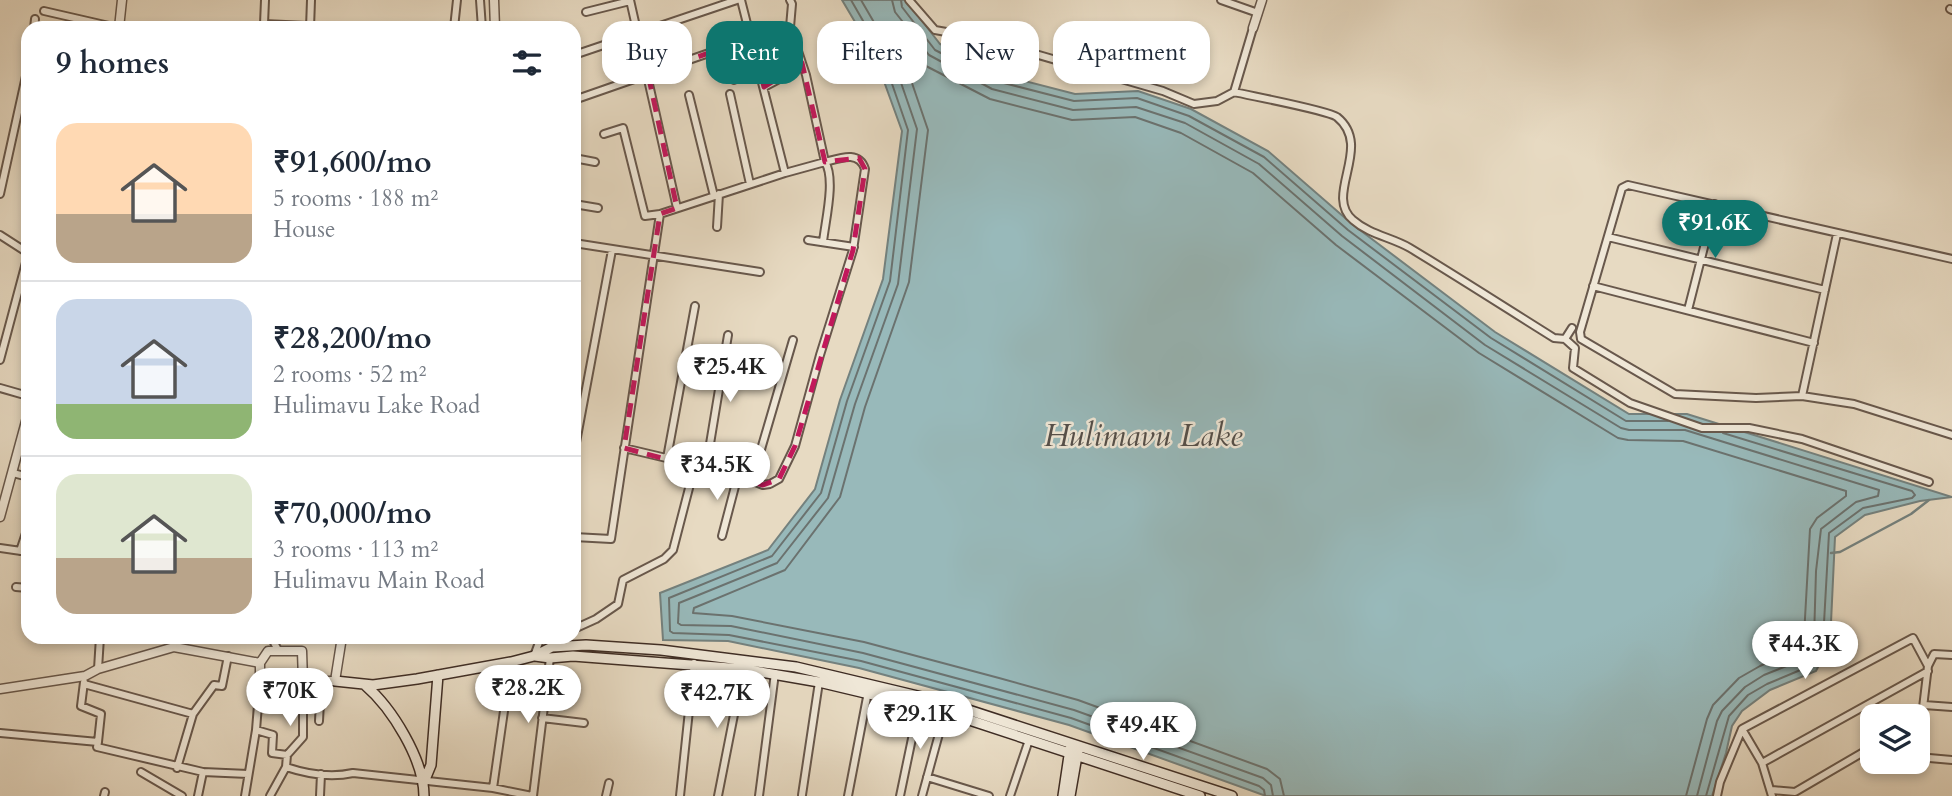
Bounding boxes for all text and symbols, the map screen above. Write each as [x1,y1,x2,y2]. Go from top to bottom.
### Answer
chip: Buy [602,21,692,84]
chip: Rent [706,21,803,84]
chip: Filters [817,21,927,84]
chip: New [941,21,1039,84]
chip: Apartment [1053,21,1210,84]
text: 9 homes [56,43,169,84]
icon: filters [508,44,546,82]
text: ₹91,600/mo [273,142,432,183]
icon: home [112,151,196,235]
text: 5 rooms · 188 m² [273,183,438,214]
pin: ₹91.6K [1658,201,1772,260]
text: ₹91.6K [1678,207,1752,238]
text: House [273,214,335,245]
text: ₹28,200/mo [273,318,432,359]
icon: home [112,327,196,411]
pin: ₹25.4K [673,344,787,404]
text: ₹25.4K [693,351,767,382]
text: 2 rooms · 52 m² [273,359,426,390]
text: Hulimavu Lake Road [273,390,480,421]
water label: Hulimavu Lake [1044,414,1243,458]
pin: ₹34.5K [660,442,774,502]
text: ₹34.5K [680,449,754,480]
text: ₹70,000/mo [273,493,432,534]
icon: home [112,502,196,586]
text: 3 rooms · 113 m² [273,534,438,565]
text: Hulimavu Main Road [273,565,485,596]
pin: ₹44.3K [1748,622,1862,681]
text: ₹44.3K [1768,628,1842,659]
pin: ₹28.2K [471,666,585,725]
pin: ₹70K [249,668,331,728]
pin: ₹42.7K [660,670,774,730]
text: ₹28.2K [491,672,565,703]
text: ₹70K [262,675,318,706]
text: ₹42.7K [680,677,754,708]
pin: ₹29.1K [863,692,977,751]
text: ₹29.1K [883,698,957,729]
pin: ₹49.4K [1086,702,1200,762]
map controls [1860,704,1930,774]
button: layers [1860,704,1930,774]
text: ₹49.4K [1106,709,1180,740]

